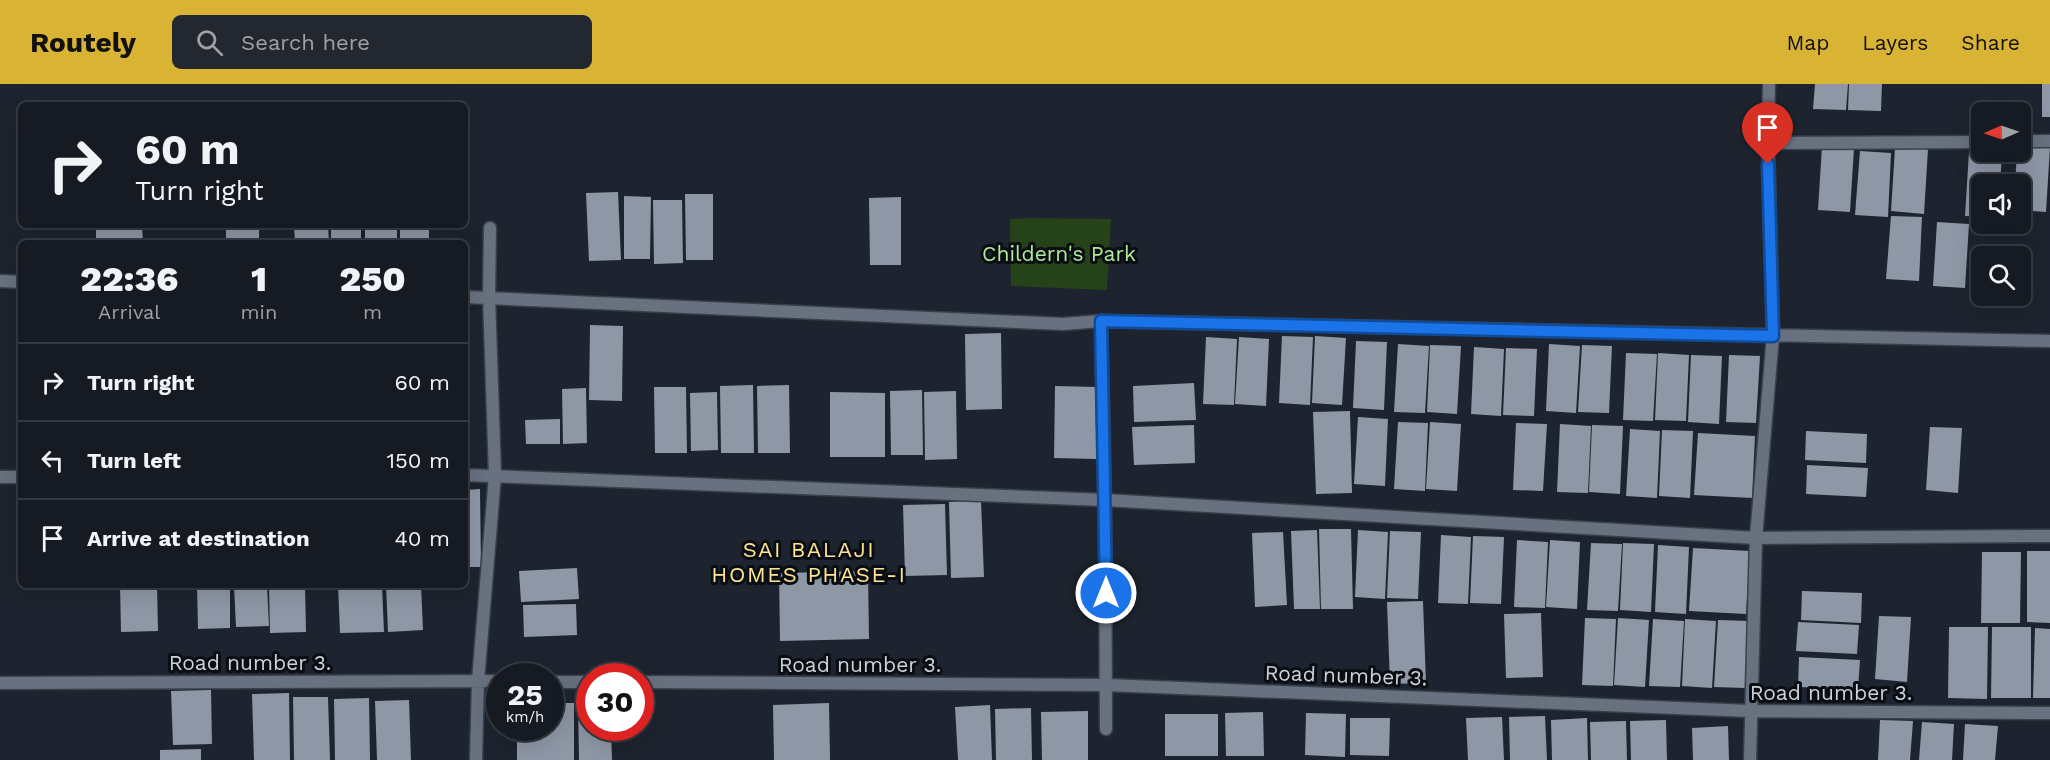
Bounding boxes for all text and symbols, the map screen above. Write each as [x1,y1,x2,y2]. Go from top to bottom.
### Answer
search box [172,15,592,69]
text: Routely [30,26,136,59]
icon: search [193,26,226,59]
text: Search here [241,30,370,55]
text: Map [1786,30,1829,55]
text: Layers [1862,30,1928,55]
text: Share [1961,30,2020,55]
pin [1742,102,1793,164]
north arrow [1971,102,2031,162]
map controls [1971,102,2031,306]
icon: arrive [1751,111,1784,144]
text: 60 m [135,125,239,174]
icon: right [36,126,114,204]
button: sound [1971,174,2031,234]
text: Turn right [135,175,264,207]
park label: Childern's Park [982,241,1136,266]
button: search [1971,246,2031,306]
text: 22:36 [80,258,178,300]
text: 1 [251,258,267,300]
text: 250 [340,258,406,300]
text: Arrival [98,300,160,324]
text: min [241,300,277,324]
text: m [363,300,382,324]
icon: right [36,366,69,399]
text: Turn right [87,370,194,395]
text: 60 m [394,370,450,395]
icon: left [36,444,69,477]
text: Turn left [87,448,181,473]
text: 150 m [386,448,450,473]
icon: arrive [36,522,69,555]
text: Arrive at destination [87,526,310,551]
text: 40 m [394,526,450,551]
district label: SAI BALAJI HOMES PHASE-I [711,537,907,587]
position arrow [1074,561,1138,625]
street label: Road number 3. [169,650,331,675]
street label: Road number 3. [779,652,941,677]
street label: Road number 3. [1264,660,1428,690]
speed limit sign: 30 [576,663,654,741]
text: 25 [507,677,543,712]
street label: Road number 3. [1750,680,1912,705]
text: km/h [506,708,544,726]

